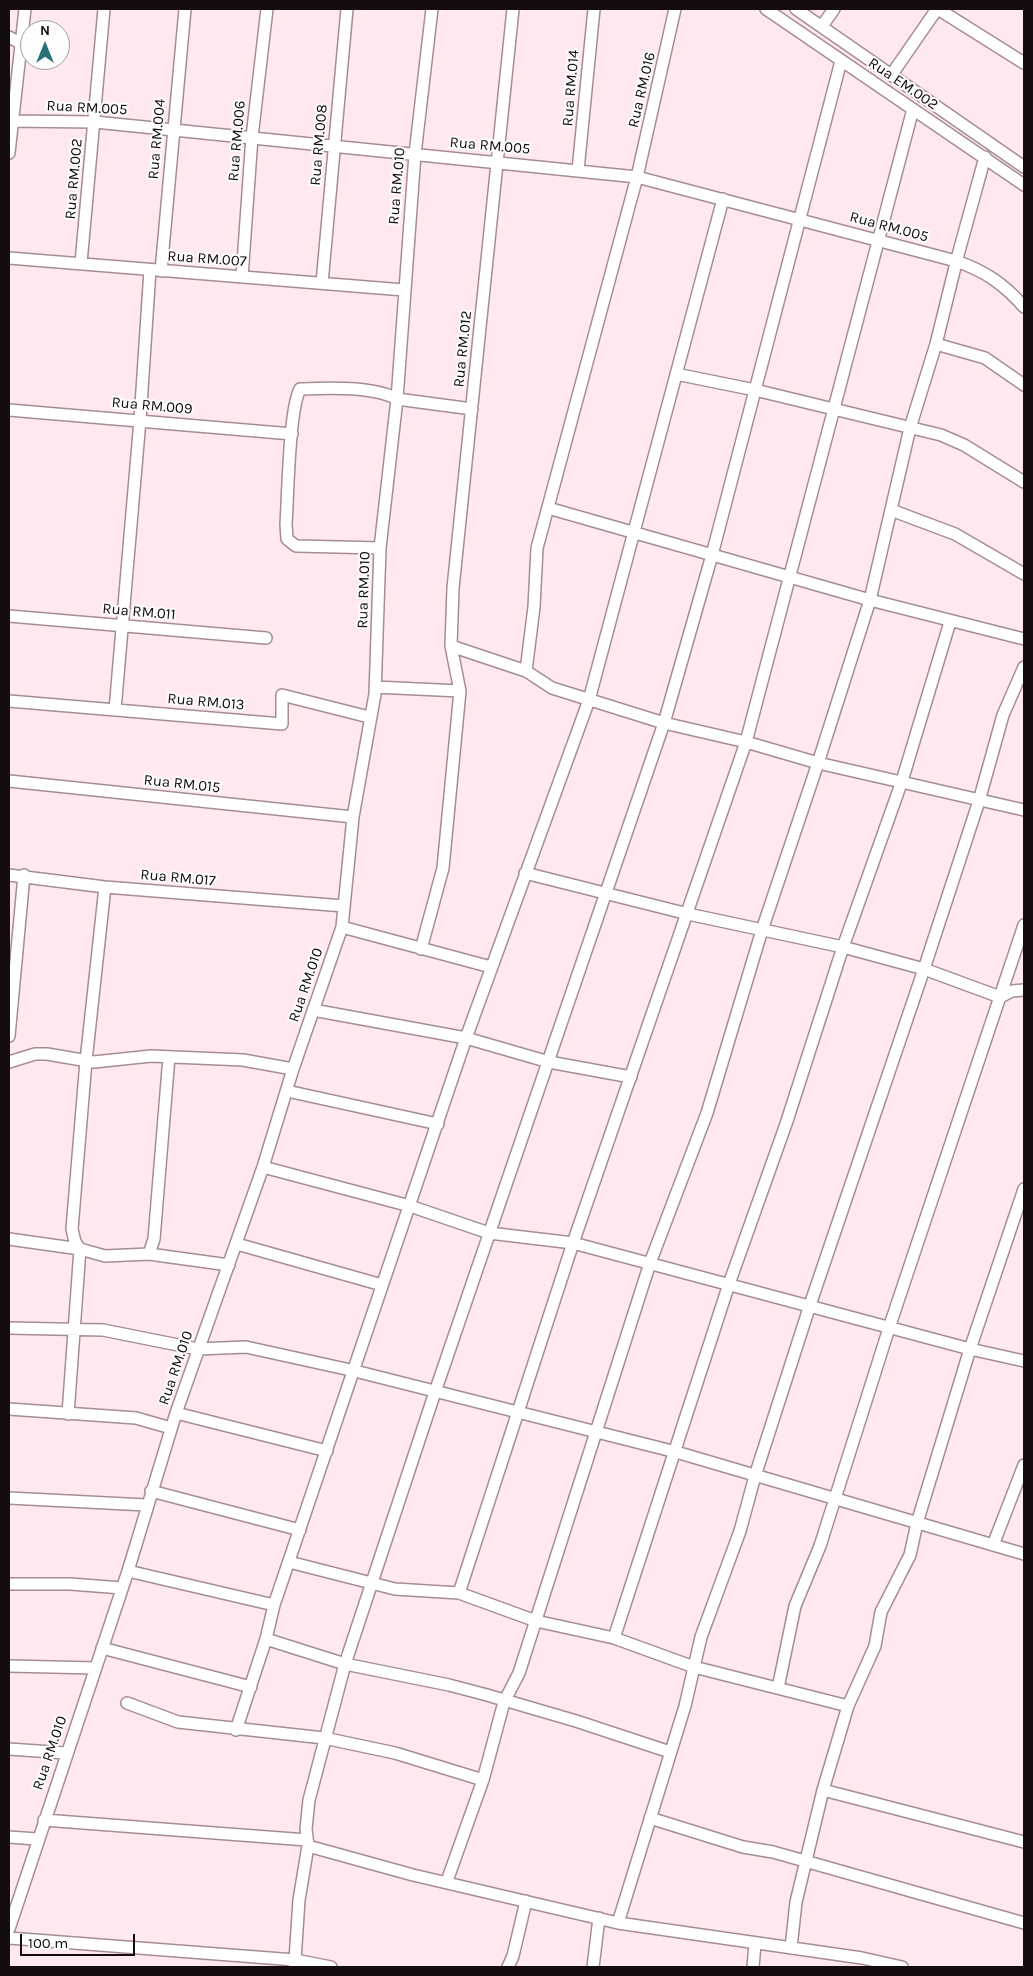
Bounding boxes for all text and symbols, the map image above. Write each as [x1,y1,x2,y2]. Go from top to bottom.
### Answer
north arrow [20,20,70,70]
text: N [40,22,50,39]
street label: Rua RM.014 [559,49,583,127]
street label: Rua RM.016 [625,50,659,130]
street label: Rua EM.002 [865,54,941,114]
street label: Rua RM.005 [46,97,128,119]
street label: Rua RM.004 [145,98,169,180]
street label: Rua RM.006 [225,100,249,182]
street label: Rua RM.008 [306,104,332,186]
street label: Rua RM.005 [449,134,531,158]
street label: Rua RM.002 [61,138,87,220]
street label: Rua RM.010 [385,147,409,225]
street label: Rua RM.005 [848,208,930,246]
street label: Rua RM.007 [167,247,247,271]
street label: Rua RM.012 [450,310,476,388]
street label: Rua RM.009 [111,393,193,419]
street label: Rua RM.010 [354,551,374,629]
street label: Rua RM.011 [102,600,176,624]
street label: Rua RM.013 [167,690,245,714]
street label: Rua RM.015 [143,771,221,797]
street label: Rua RM.017 [140,866,216,890]
street label: Rua RM.010 [285,945,327,1025]
street label: Rua RM.010 [155,1328,197,1408]
street label: Rua RM.010 [29,1713,71,1793]
scale bar [22,1924,138,1956]
text: 100 m [28,1934,68,1952]

